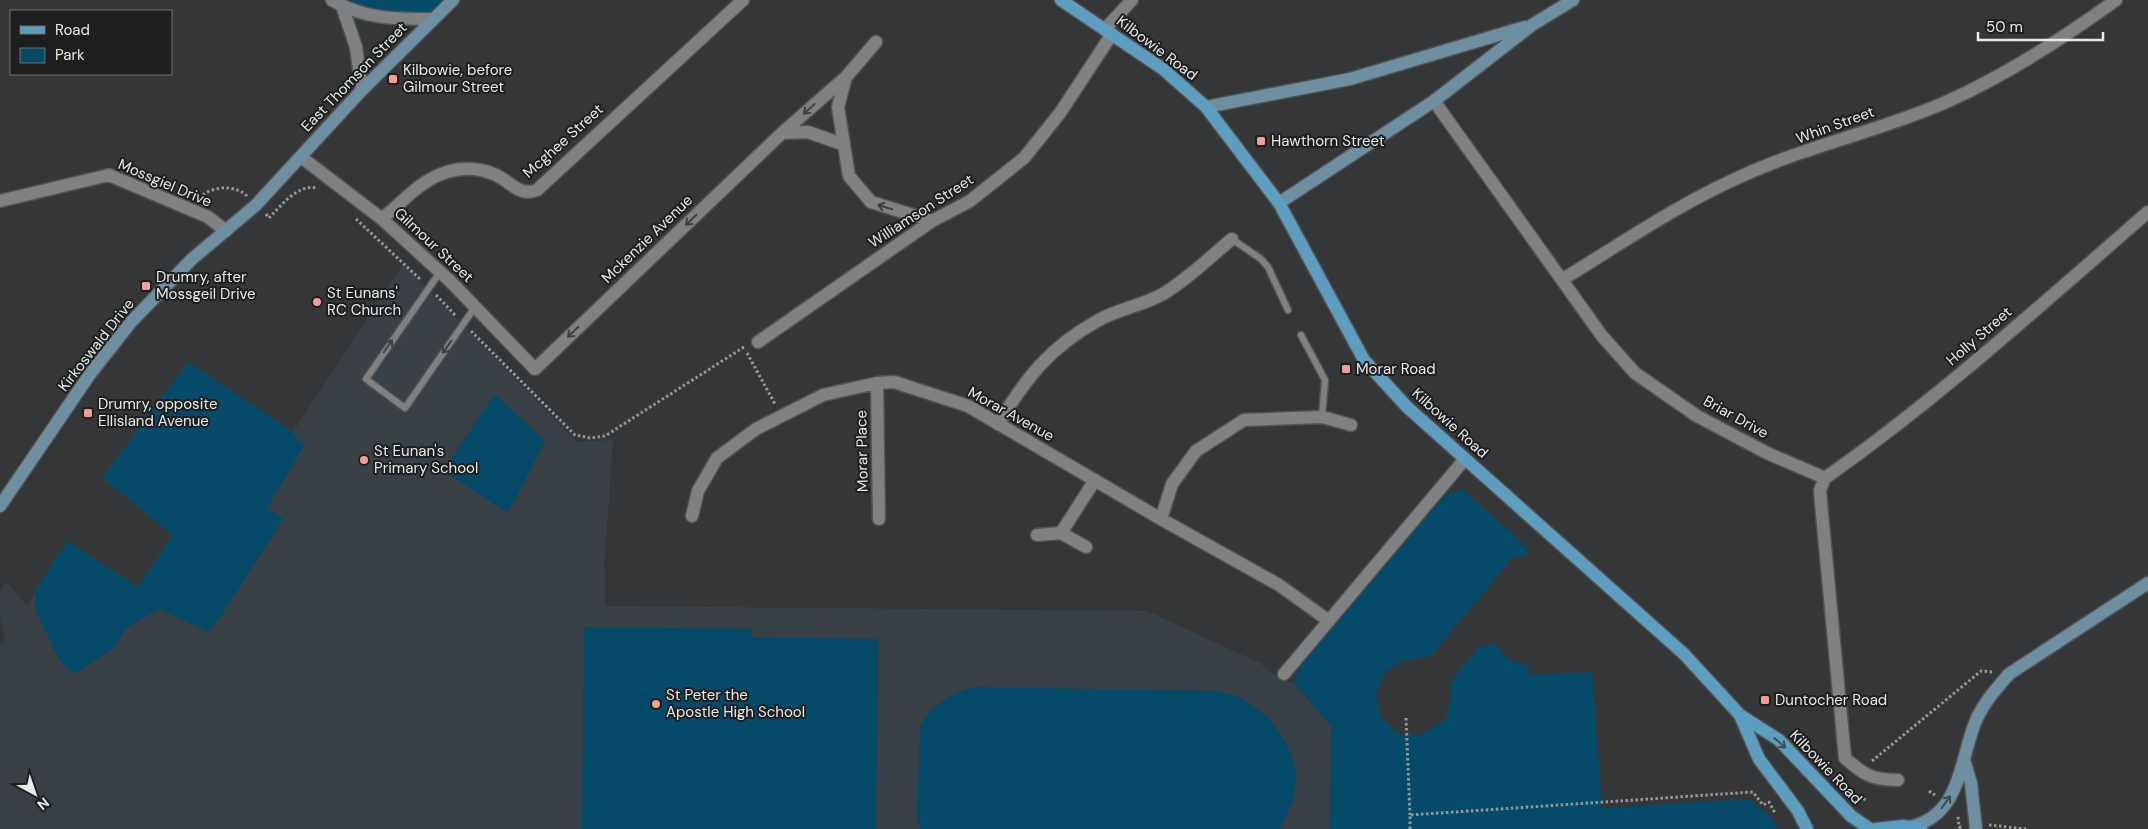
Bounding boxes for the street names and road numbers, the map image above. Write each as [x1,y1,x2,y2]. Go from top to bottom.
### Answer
street label: Kilbowie Road [1113,11,1201,85]
street label: East Thomson Street [297,18,411,136]
street label: Mcghee Street [519,99,608,182]
street label: Whin Street [1793,102,1877,148]
street label: Mossgiel Drive [115,154,215,212]
street label: Williamson Street [865,169,977,252]
street label: Mckenzie Avenue [597,190,697,288]
street label: Gilmour Street [390,203,478,287]
street label: Kirkoswald Drive [53,294,139,396]
street label: Holly Street [1942,302,2016,370]
street label: Morar Avenue [964,382,1058,446]
street label: Kilbowie Road [1408,383,1492,463]
street label: Briar Drive [1700,391,1772,443]
street label: Morar Place [851,410,873,492]
street label: Kilbowie Road [1785,725,1867,809]

